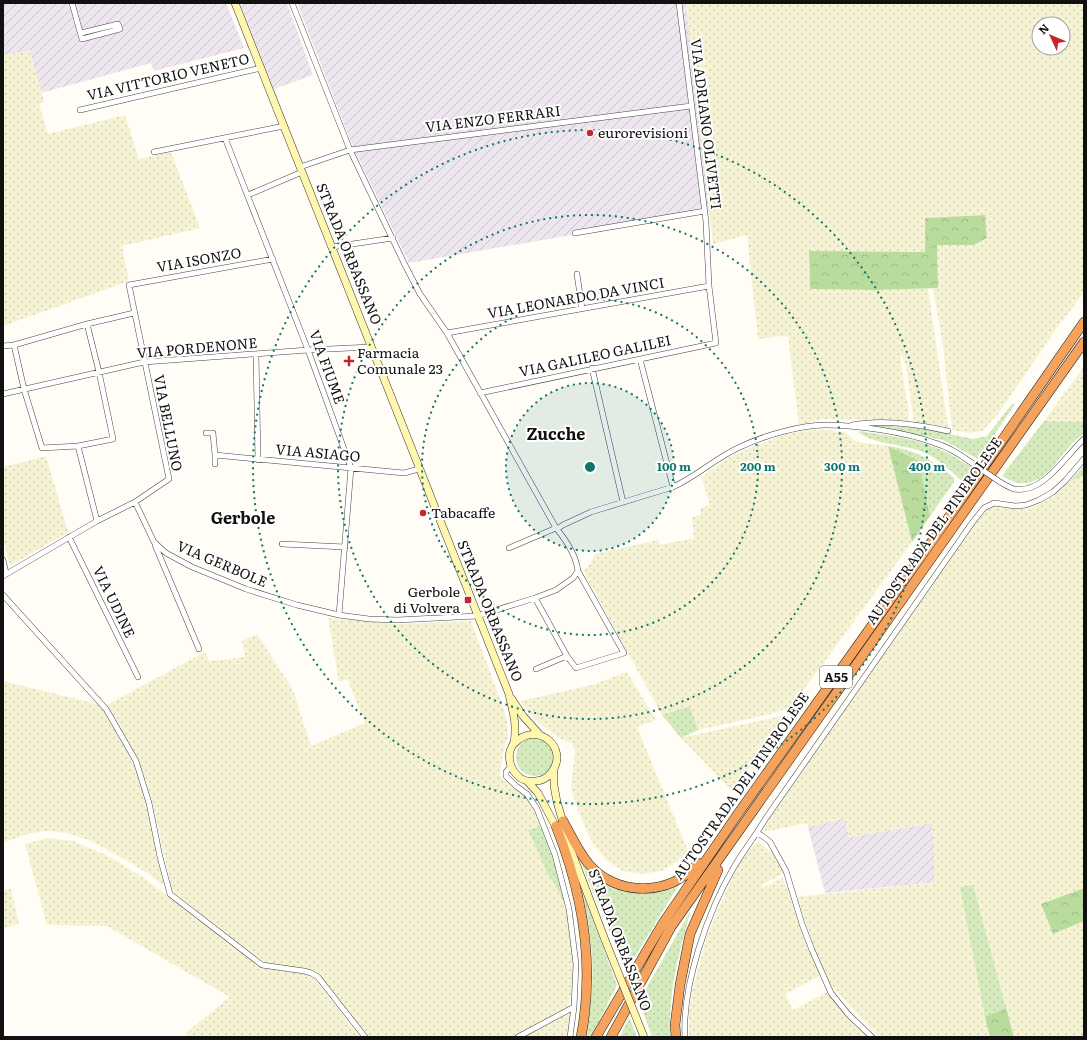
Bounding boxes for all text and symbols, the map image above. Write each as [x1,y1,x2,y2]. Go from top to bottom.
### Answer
north arrow [1031,16,1071,56]
text: N [1034,19,1052,37]
street label: VIA ADRIANO OLIVETTI [687,37,727,210]
street label: VIA VITTORIO VENETO [85,48,251,104]
street label: VIA ENZO FERRARI [424,100,562,136]
place label: eurorevisioni [598,122,688,142]
marker: eurorevisioni [585,128,595,138]
street label: STRADA ORBASSANO [312,180,387,327]
street label: VIA ISONZO [155,242,243,276]
street label: VIA LEONARDO DA VINCI [486,272,666,322]
street label: VIA FIUME [305,327,351,407]
street label: VIA GALILEO GALILEI [517,329,673,381]
street label: VIA PORDENONE [136,332,258,362]
place label: Farmacia Comunale 23 [357,342,443,378]
marker: Farmacia Comunale 23 [344,356,354,366]
street label: VIA BELLUNO [150,373,188,473]
district label: Zucche [527,421,585,445]
street label: AUTOSTRADA DEL PINEROLESE [860,432,1006,628]
street label: VIA ASIAGO [275,438,361,466]
text: 100 m [657,457,691,475]
text: 200 m [740,457,776,475]
text: 300 m [824,457,860,475]
text: 400 m [909,457,945,475]
centre of rings [583,460,597,474]
place label: Tabacaffe [431,502,495,522]
district label: Gerbole [211,505,275,529]
marker: Tabacaffe [418,508,428,518]
street label: VIA GERBOLE [174,535,271,591]
street label: STRADA ORBASSANO [453,537,528,684]
street label: VIA UDINE [89,562,141,641]
place label: Gerbole di Volvera [394,581,460,617]
marker: Gerbole di Volvera [463,595,473,605]
road number: A55 [820,666,852,688]
street label: AUTOSTRADA DEL PINEROLESE [667,687,813,883]
street label: STRADA ORBASSANO [585,866,657,1014]

